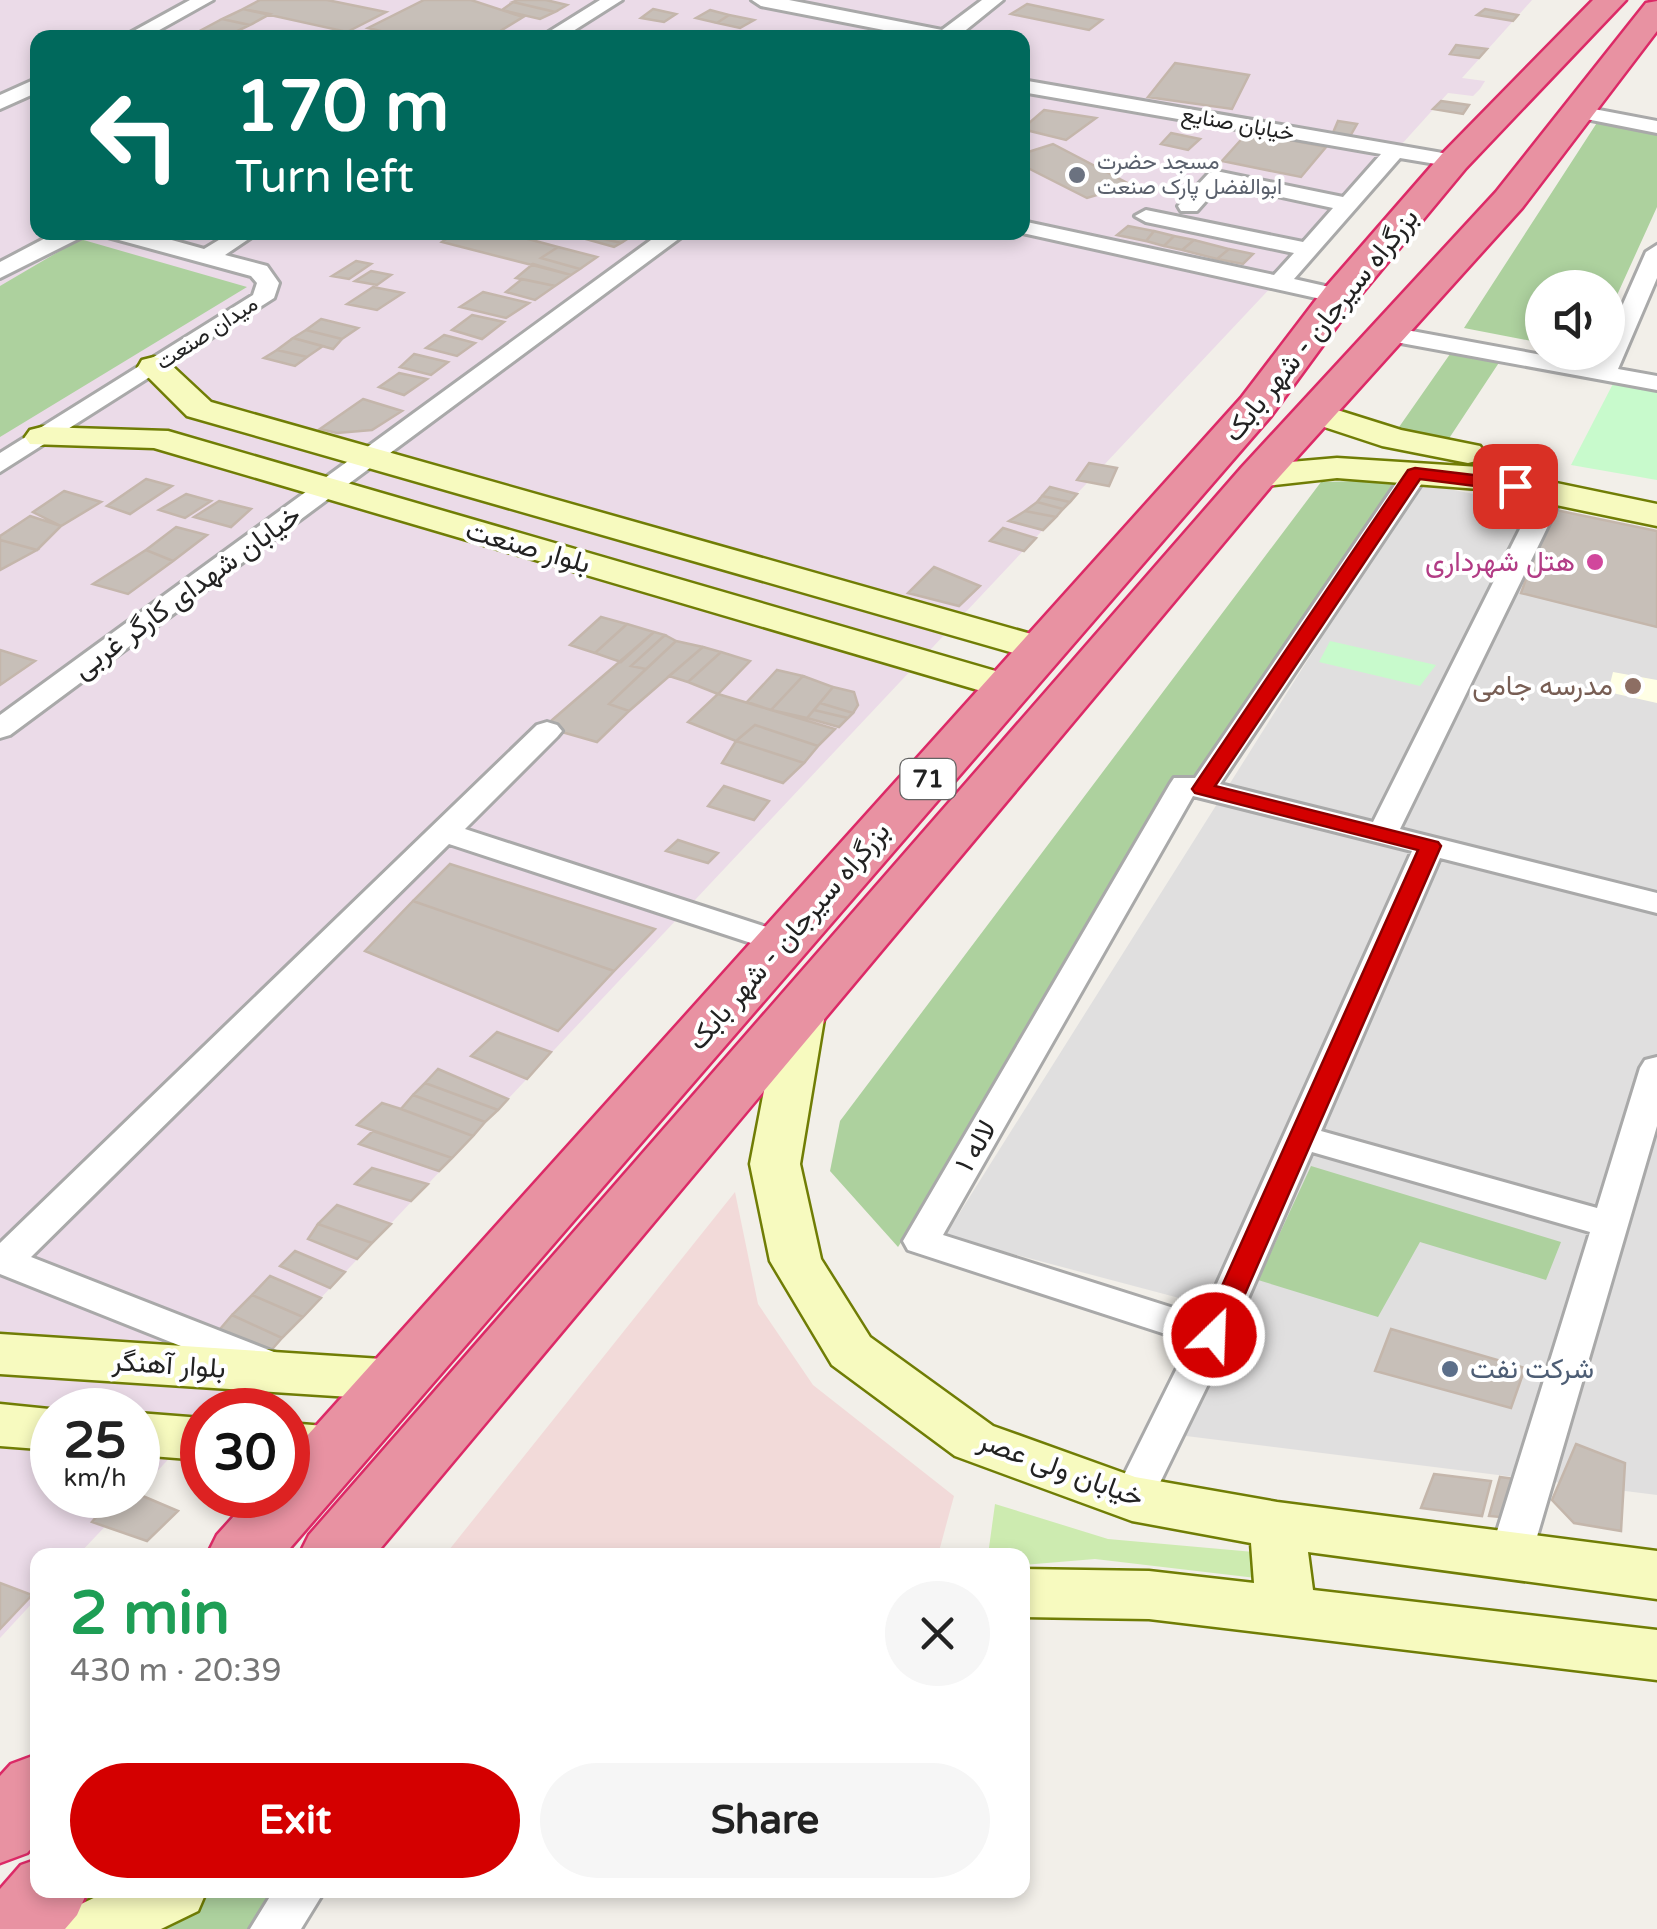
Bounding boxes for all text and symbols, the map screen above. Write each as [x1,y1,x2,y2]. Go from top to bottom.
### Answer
text: 170 m [235,66,449,150]
icon: left [70,70,200,200]
street label: خیابان صنایع [1179,101,1296,148]
place label: مسجد حضرت ابوالفضل پارک صنعت [1097,149,1282,201]
text: Turn left [235,151,414,205]
marker: مسجد حضرت ابوالفضل پارک صنعت [1066,164,1088,186]
street label: بزرگراه سیرجان - شهر بابک [1216,201,1426,449]
map controls [1525,270,1625,370]
button: sound [1525,270,1625,370]
street label: میدان صنعت [151,291,263,375]
pin [1473,444,1558,529]
icon: arrive [1488,459,1543,514]
street label: خیابان شهدای کارگر غربی [66,498,308,686]
street label: بلوار صنعت [462,513,594,581]
place label: هتل شهرداری [1425,545,1575,579]
marker: هتل شهرداری [1584,551,1606,573]
place label: مدرسه جامی [1472,669,1613,703]
marker: مدرسه جامی [1622,675,1644,697]
road number: 71 [900,759,956,799]
street label: بزرگراه سیرجان - شهر بابک [681,815,897,1057]
street label: لاله ۱ [948,1114,1004,1178]
position arrow [1162,1283,1266,1387]
street label: بلوار آهنگر [110,1344,227,1386]
place label: شرکت نفت [1470,1352,1594,1386]
marker: شرکت نفت [1439,1358,1461,1380]
speed limit sign: 30 [180,1388,310,1518]
text: 25 [64,1411,126,1471]
street label: خیابان ولی عصر [973,1423,1148,1515]
text: km/h [64,1463,126,1493]
text: 2 min [70,1578,230,1650]
button: close [885,1581,990,1686]
text: 430 m · 20:39 [70,1652,282,1690]
button: Exit [70,1763,520,1878]
button: Share [540,1763,990,1878]

